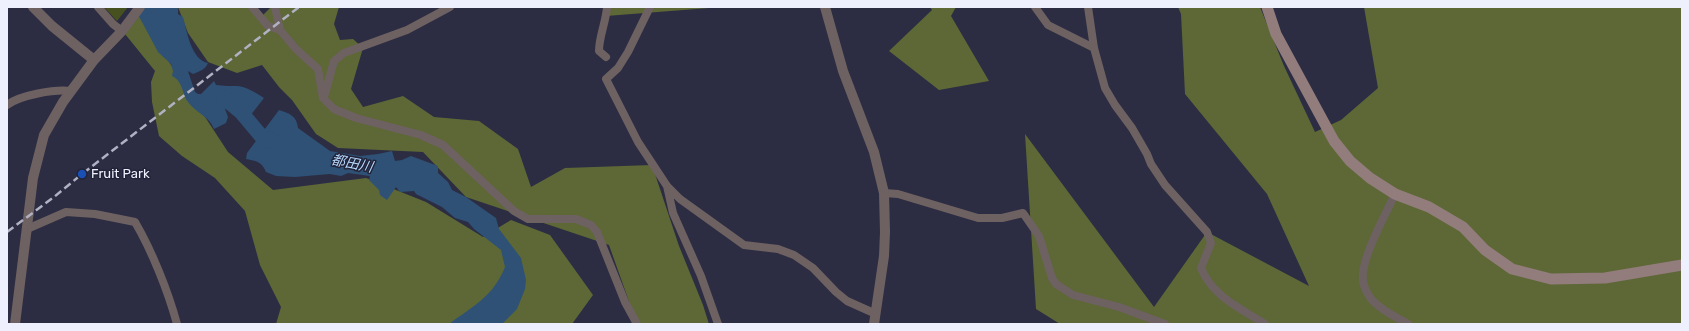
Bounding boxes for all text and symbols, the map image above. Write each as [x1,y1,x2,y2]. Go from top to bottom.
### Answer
water label: 都田川 [330,152,374,176]
place label: Fruit Park [91,166,150,182]
marker: Fruit Park [76,168,88,180]

